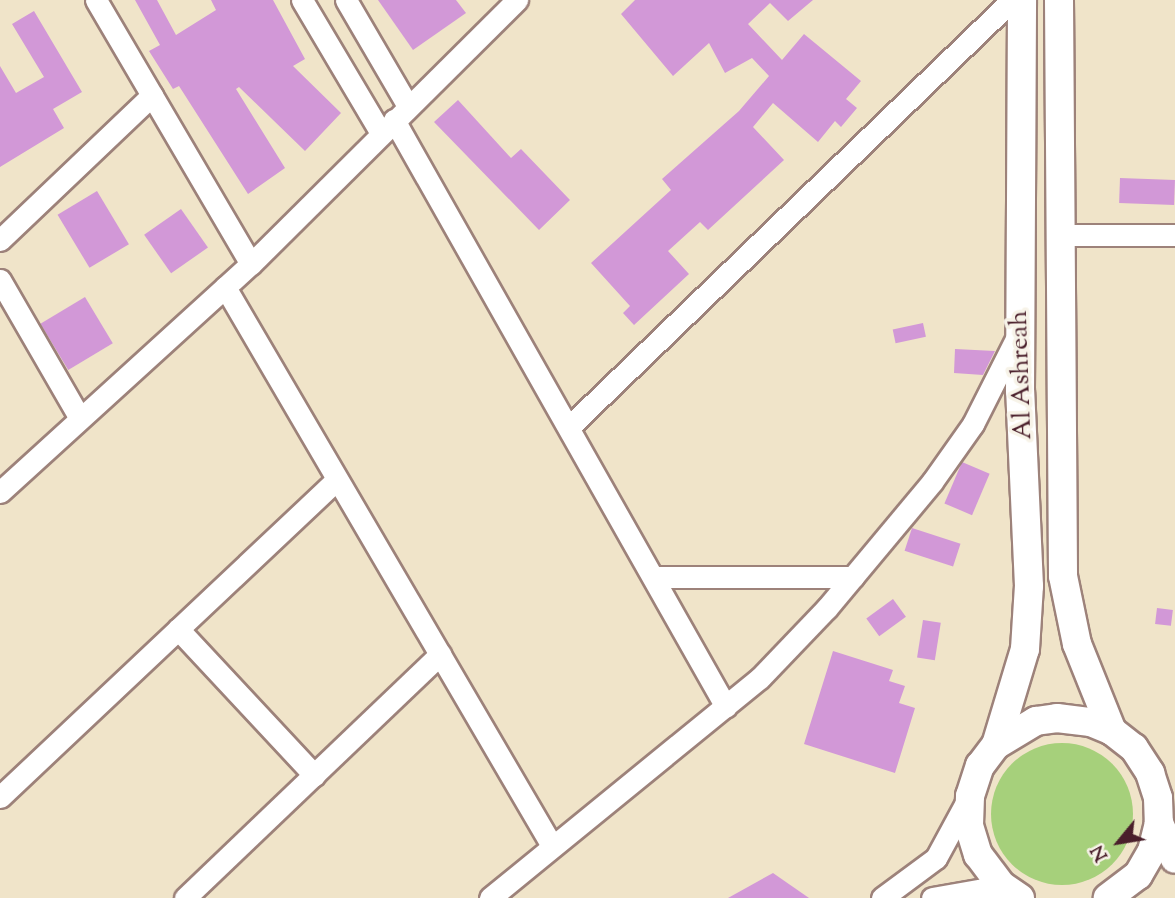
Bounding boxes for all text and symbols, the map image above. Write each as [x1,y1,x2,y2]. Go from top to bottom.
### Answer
street label: Al Ashreah [1004,310,1040,440]
north arrow [1084,807,1154,877]
text: N [1085,839,1116,866]

